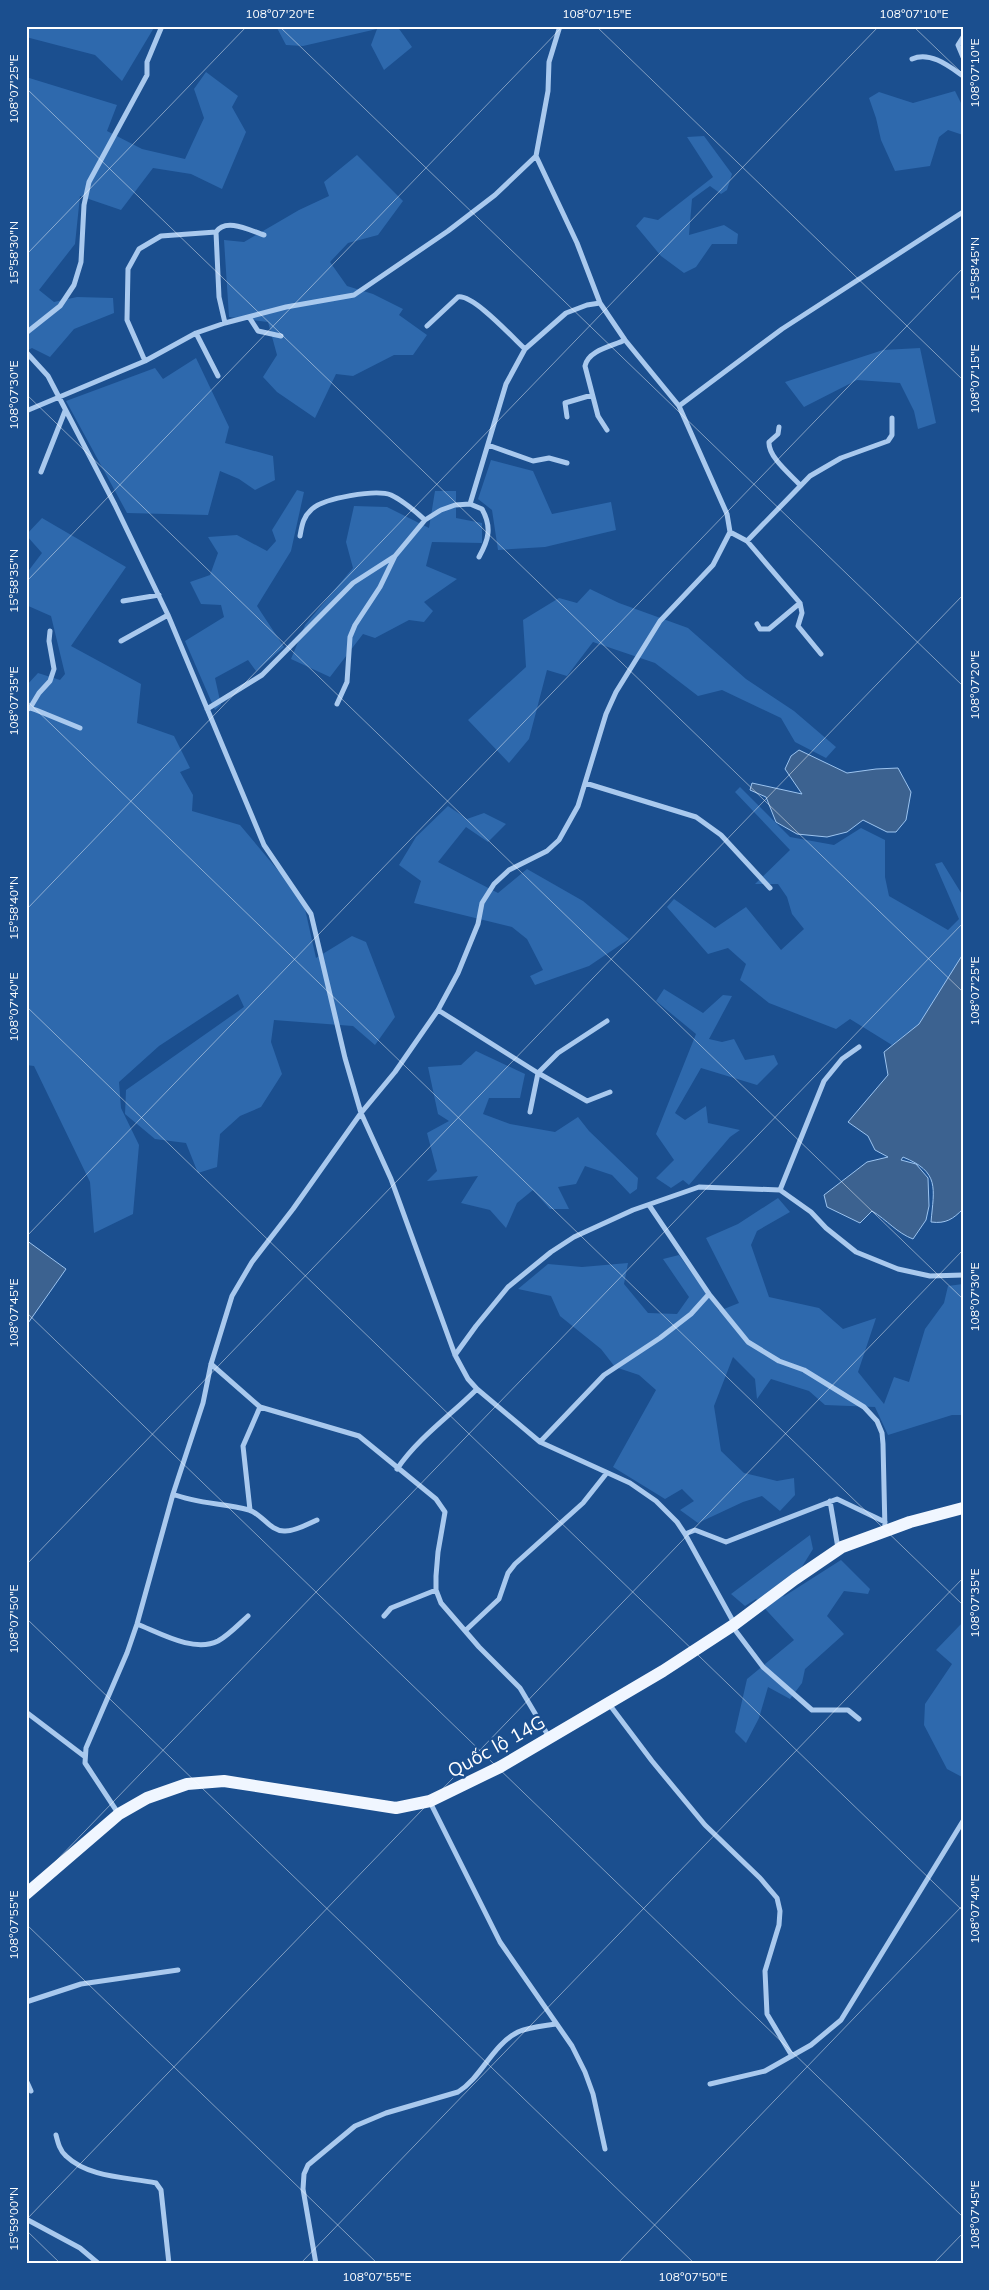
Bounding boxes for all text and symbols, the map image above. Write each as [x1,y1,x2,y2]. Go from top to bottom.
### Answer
text: 108°07'20"E [245,6,315,21]
text: 108°07'15"E [562,6,632,21]
text: 108°07'10"E [879,6,949,21]
text: 108°07'10"E [967,38,982,108]
text: 108°07'25"E [6,54,21,124]
text: 15°58'30"N [6,221,21,285]
text: 15°58'45"N [967,237,982,301]
text: 108°07'15"E [967,344,982,414]
text: 108°07'30"E [6,360,21,430]
text: 15°58'35"N [6,549,21,613]
text: 108°07'20"E [967,650,982,720]
text: 108°07'35"E [6,666,21,736]
text: 15°58'40"N [6,876,21,940]
text: 108°07'25"E [967,956,982,1026]
text: 108°07'40"E [6,972,21,1042]
text: 108°07'30"E [967,1262,982,1332]
text: 108°07'45"E [6,1278,21,1348]
text: 108°07'35"E [967,1568,982,1638]
text: 108°07'50"E [6,1584,21,1654]
street label: Quốc lộ 14G [443,1709,549,1783]
text: 108°07'40"E [967,1874,982,1944]
text: 108°07'55"E [6,1890,21,1960]
text: 108°07'45"E [967,2180,982,2250]
text: 15°59'00"N [6,2187,21,2251]
text: 108°07'55"E [342,2269,412,2284]
text: 108°07'50"E [658,2269,728,2284]

